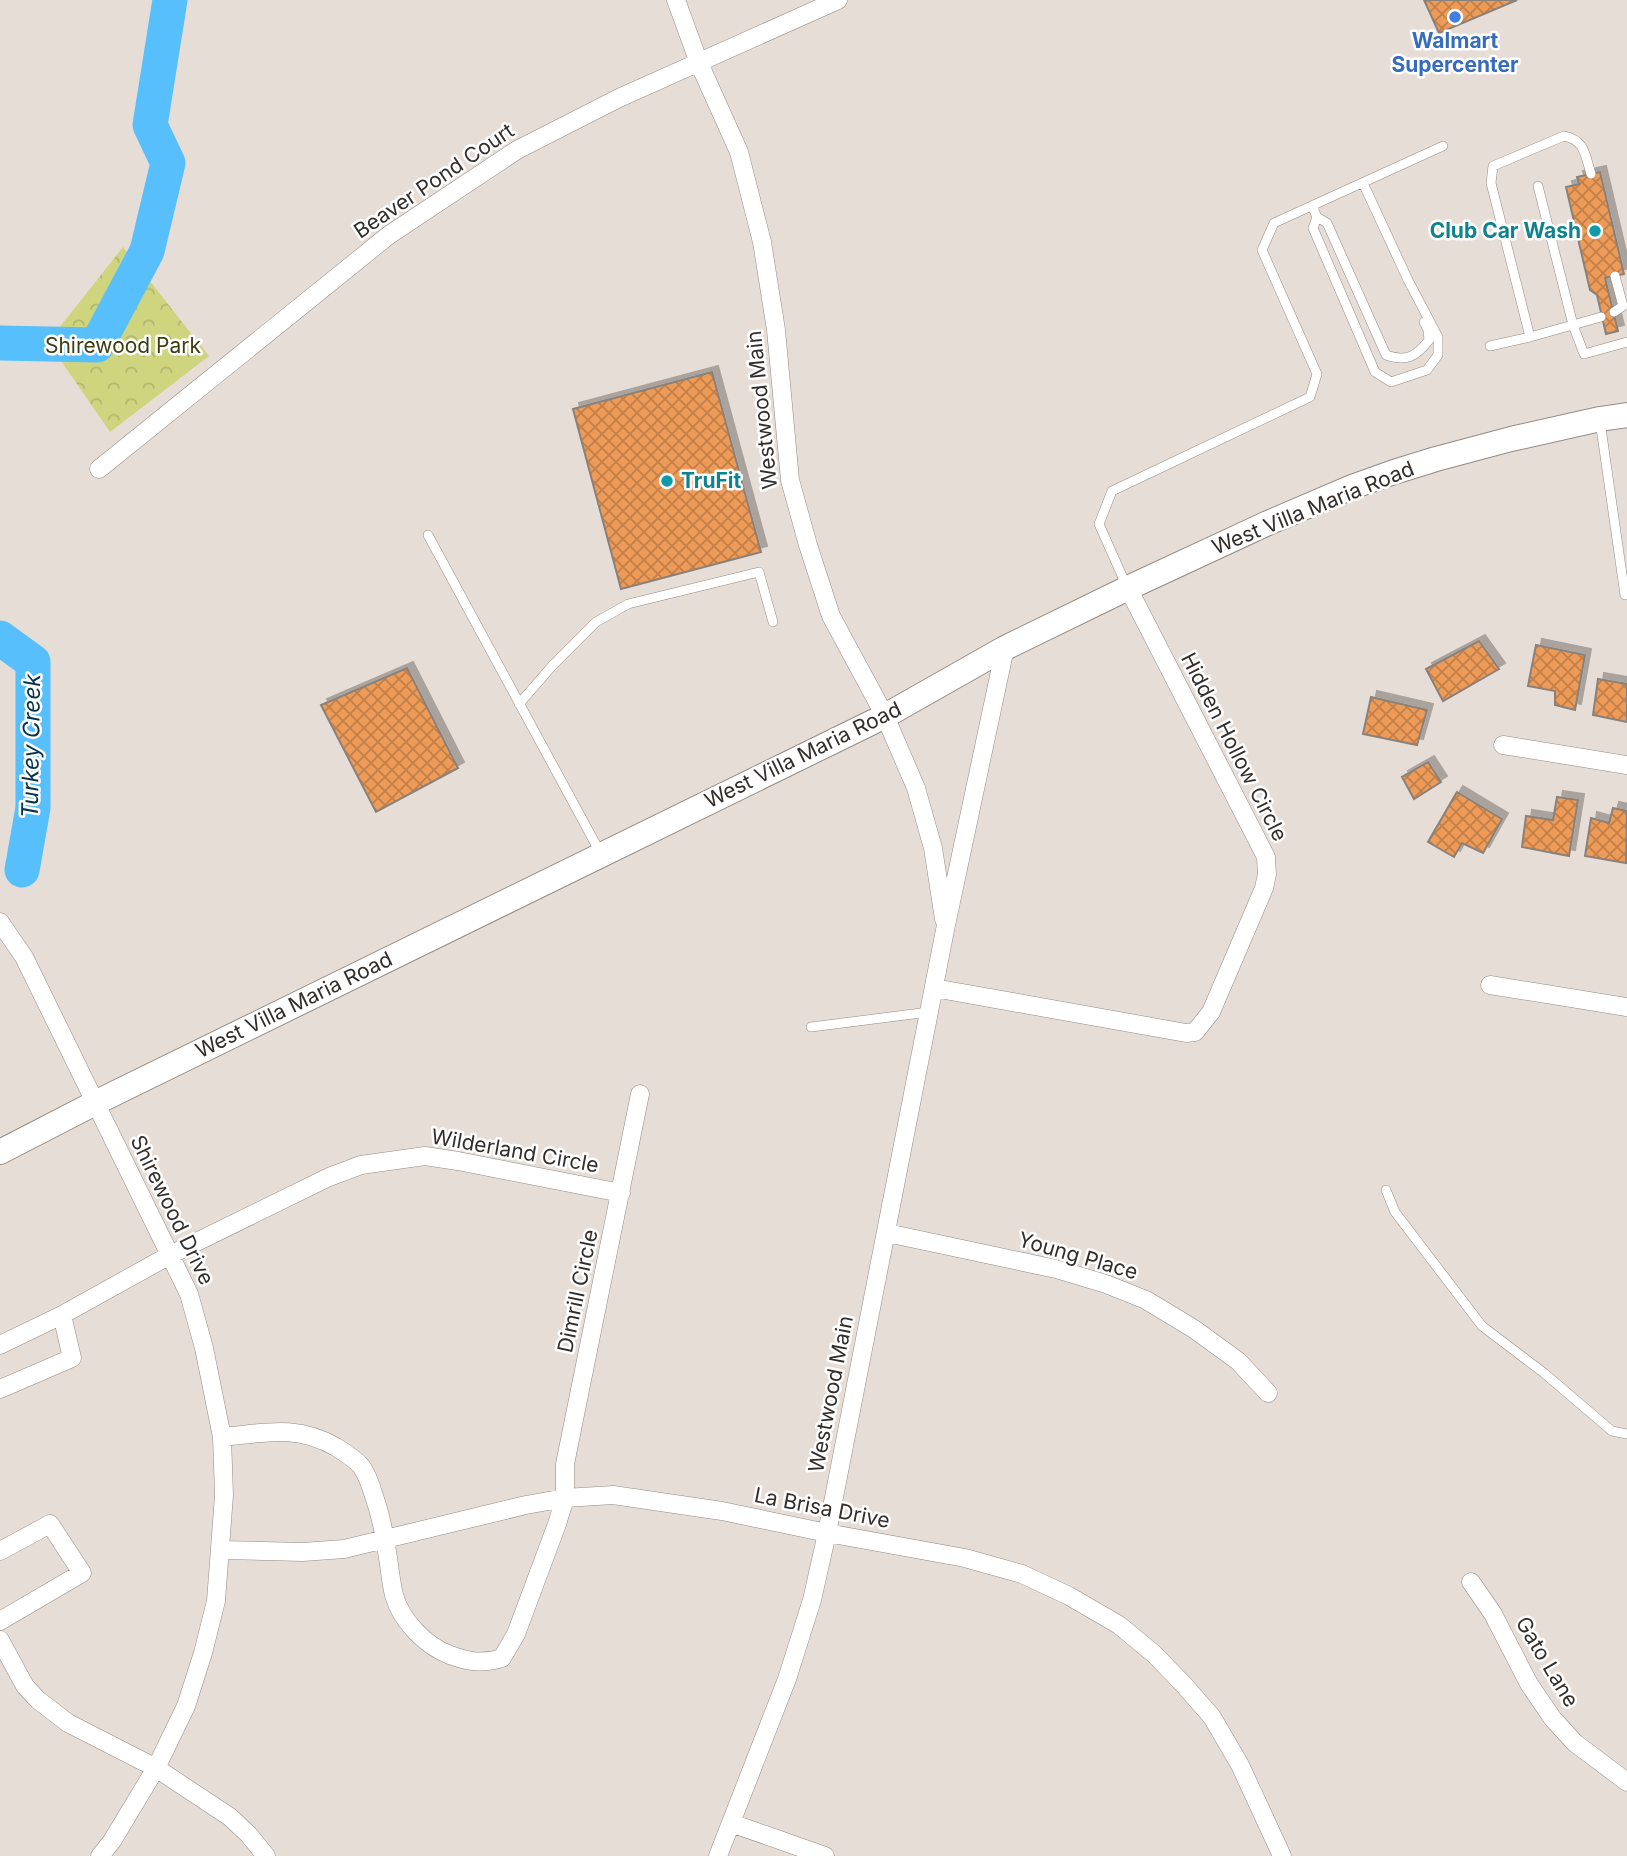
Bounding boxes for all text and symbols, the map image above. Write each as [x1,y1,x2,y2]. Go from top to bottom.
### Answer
marker: Walmart Supercenter [1447,9,1463,25]
place label: Walmart Supercenter [1391,28,1519,77]
street label: Beaver Pond Court [349,118,519,243]
place label: Club Car Wash [1430,218,1581,243]
marker: Club Car Wash [1587,223,1603,239]
street label: Westwood Main [741,330,782,490]
park label: Shirewood Park [45,333,202,358]
street label: West Villa Maria Road [1208,456,1417,560]
place label: TruFit [681,468,741,493]
marker: TruFit [659,473,675,489]
street label: Hidden Hollow Circle [1176,648,1293,845]
water label: Turkey Creek [16,673,46,818]
street label: West Villa Maria Road [700,696,905,813]
street label: West Villa Maria Road [191,946,396,1063]
street label: Wilderland Circle [429,1123,601,1178]
street label: Shirewood Drive [125,1131,219,1289]
street label: Dimrill Circle [552,1227,603,1355]
street label: Young Place [1015,1227,1141,1285]
street label: Westwood Main [803,1313,858,1474]
street label: La Brisa Drive [752,1482,892,1533]
street label: Gato Lane [1511,1612,1584,1711]

